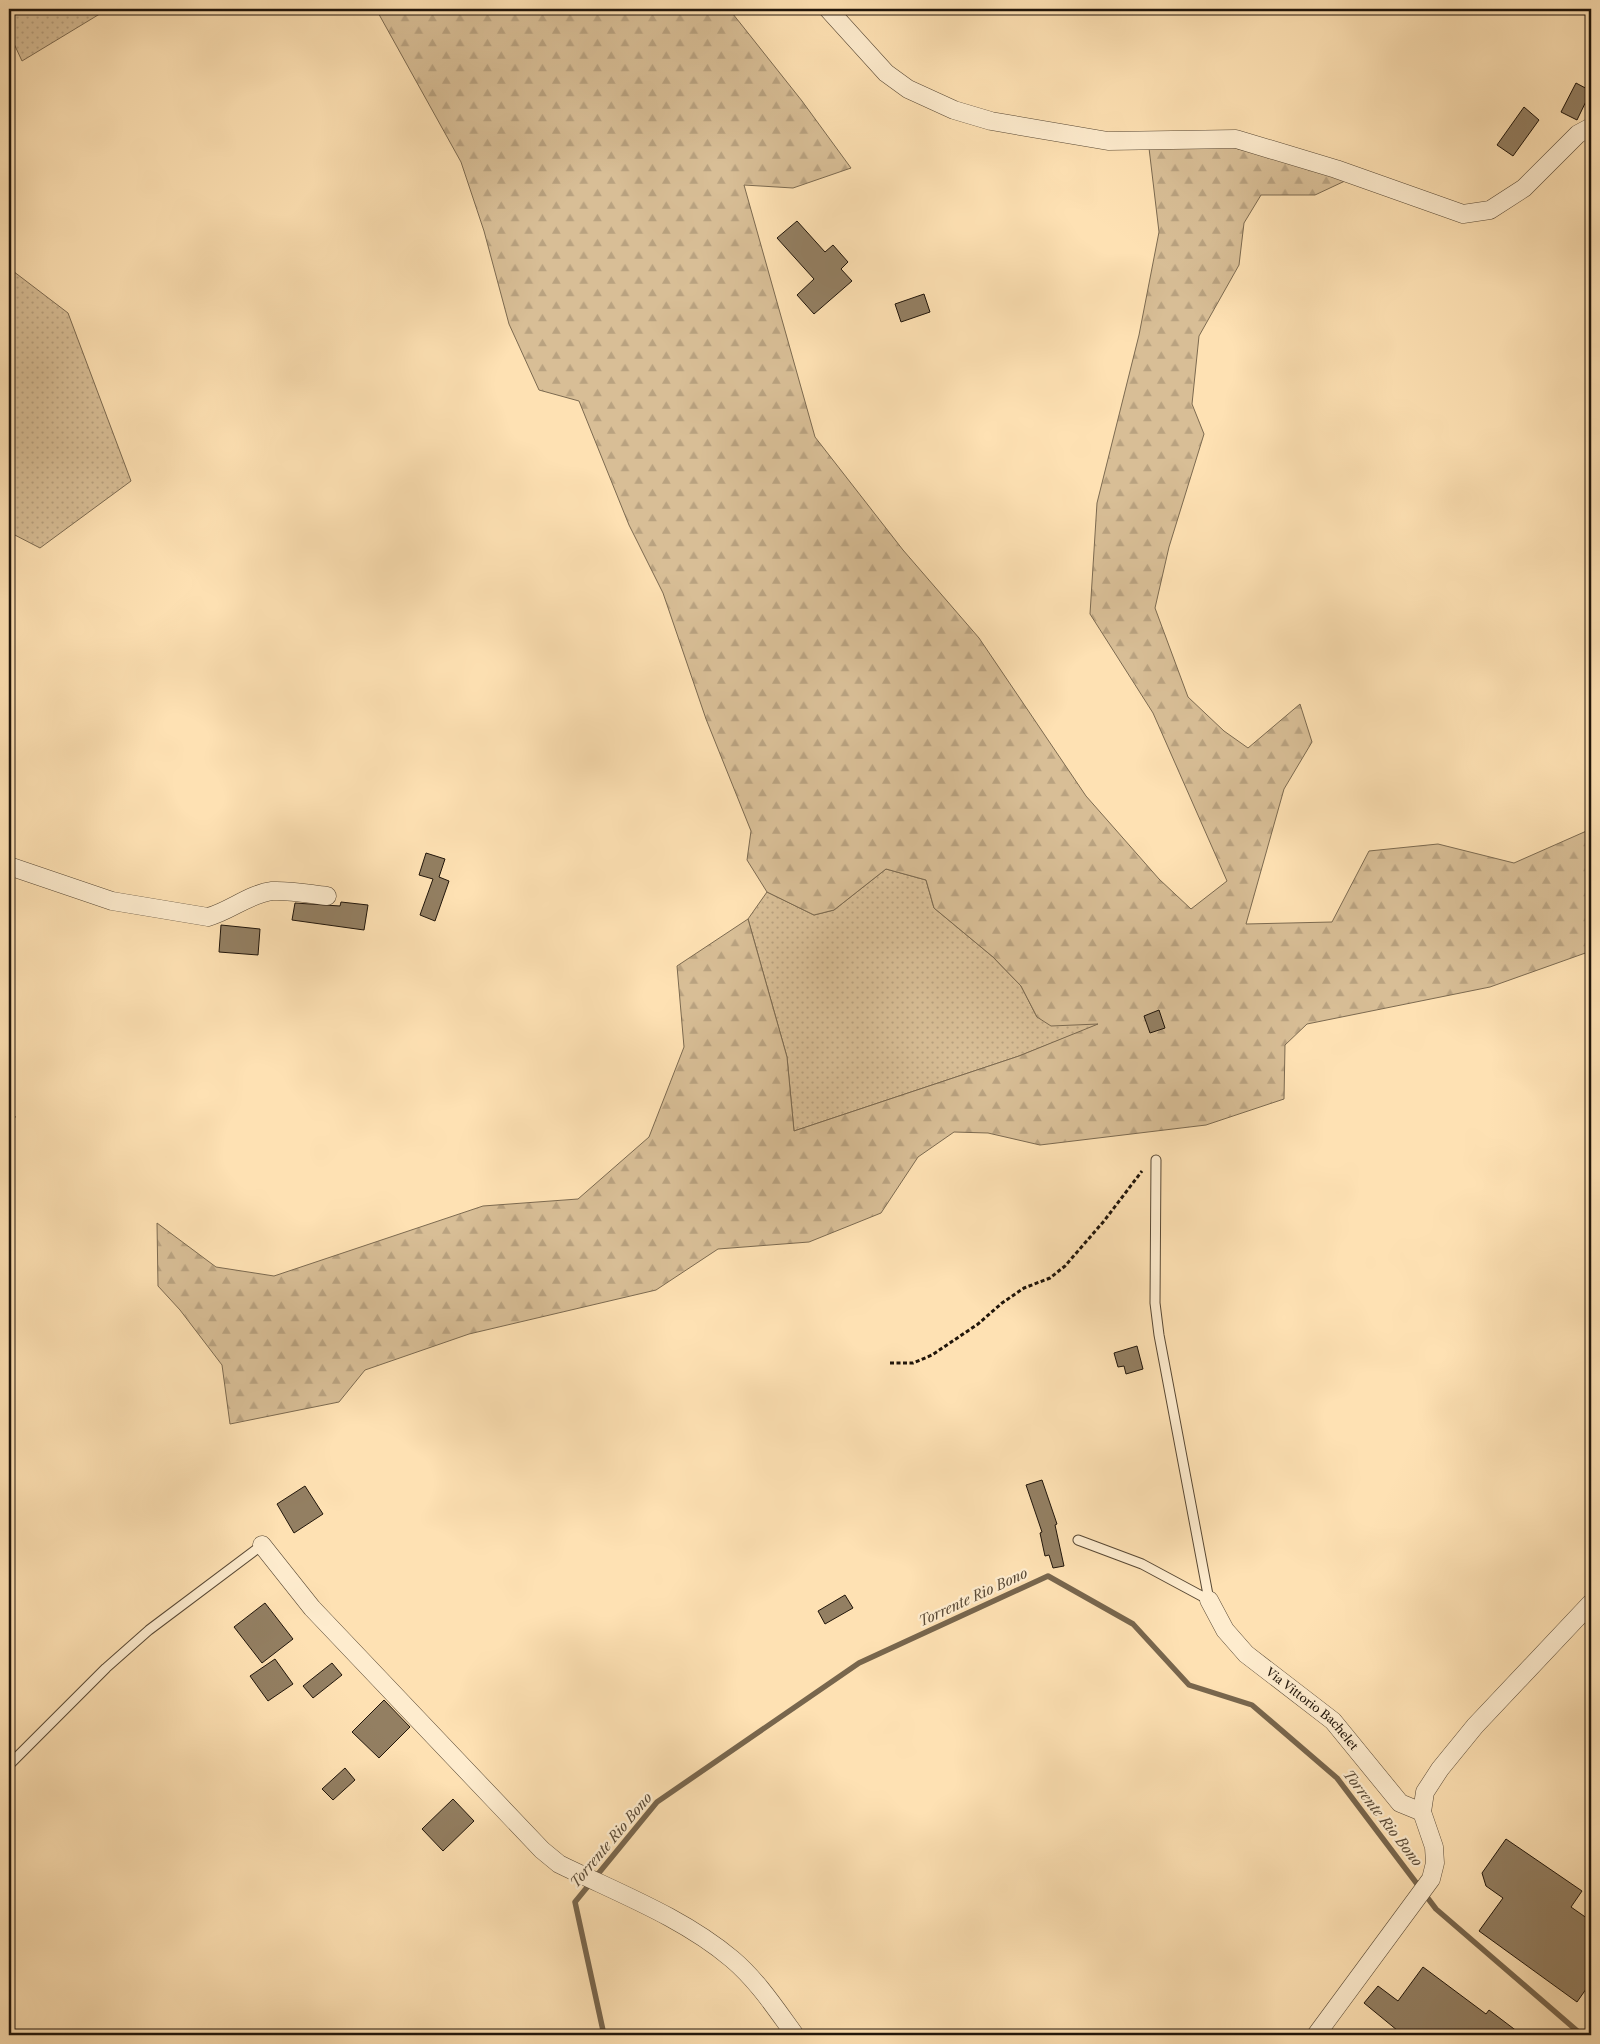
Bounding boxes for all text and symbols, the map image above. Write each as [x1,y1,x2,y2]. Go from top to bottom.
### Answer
water label: Torrente Rio Bono [916,1564,1031,1630]
street label: Via Vittorio Bachelet [1262,1663,1362,1754]
water label: Torrente Rio Bono [1339,1766,1427,1870]
water label: Torrente Rio Bono [566,1789,656,1891]

